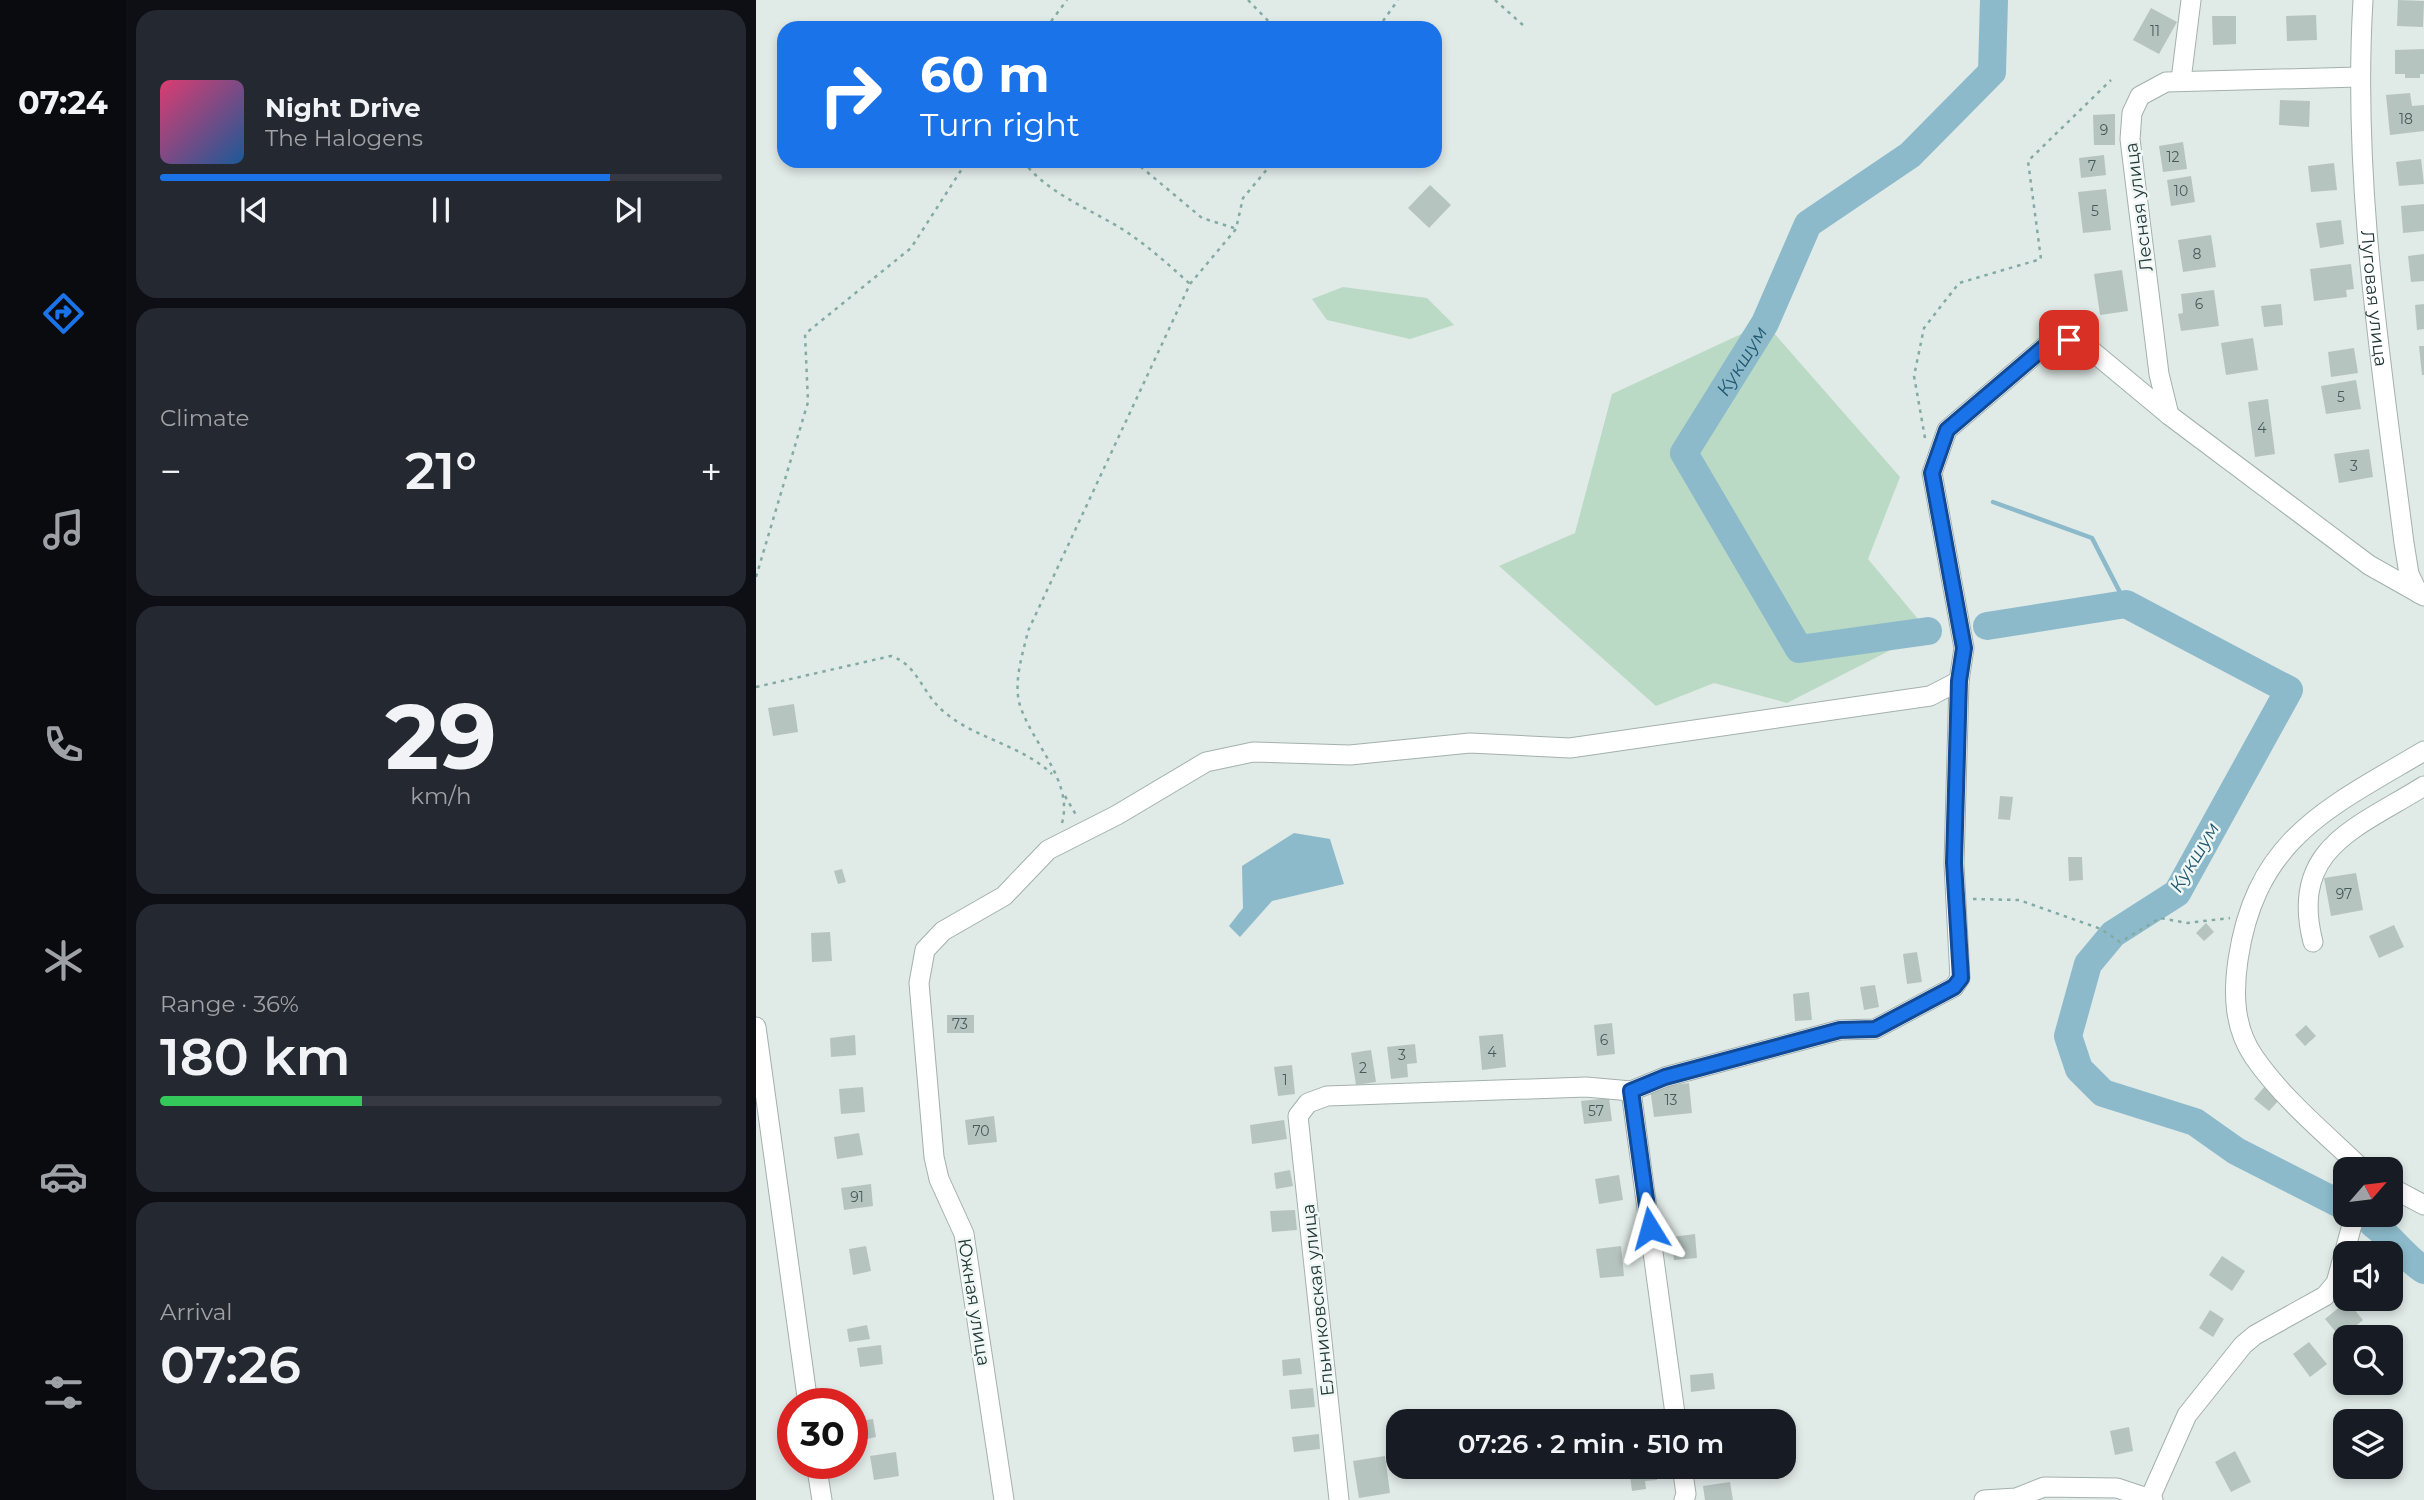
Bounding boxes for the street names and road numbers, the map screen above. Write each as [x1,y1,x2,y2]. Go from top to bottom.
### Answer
street label: Лесная улица [2120,141,2158,273]
street label: Луговая улица [2356,229,2392,368]
street label: Ельниковская улица [1297,1203,1339,1397]
street label: Южная улица [953,1237,995,1367]

